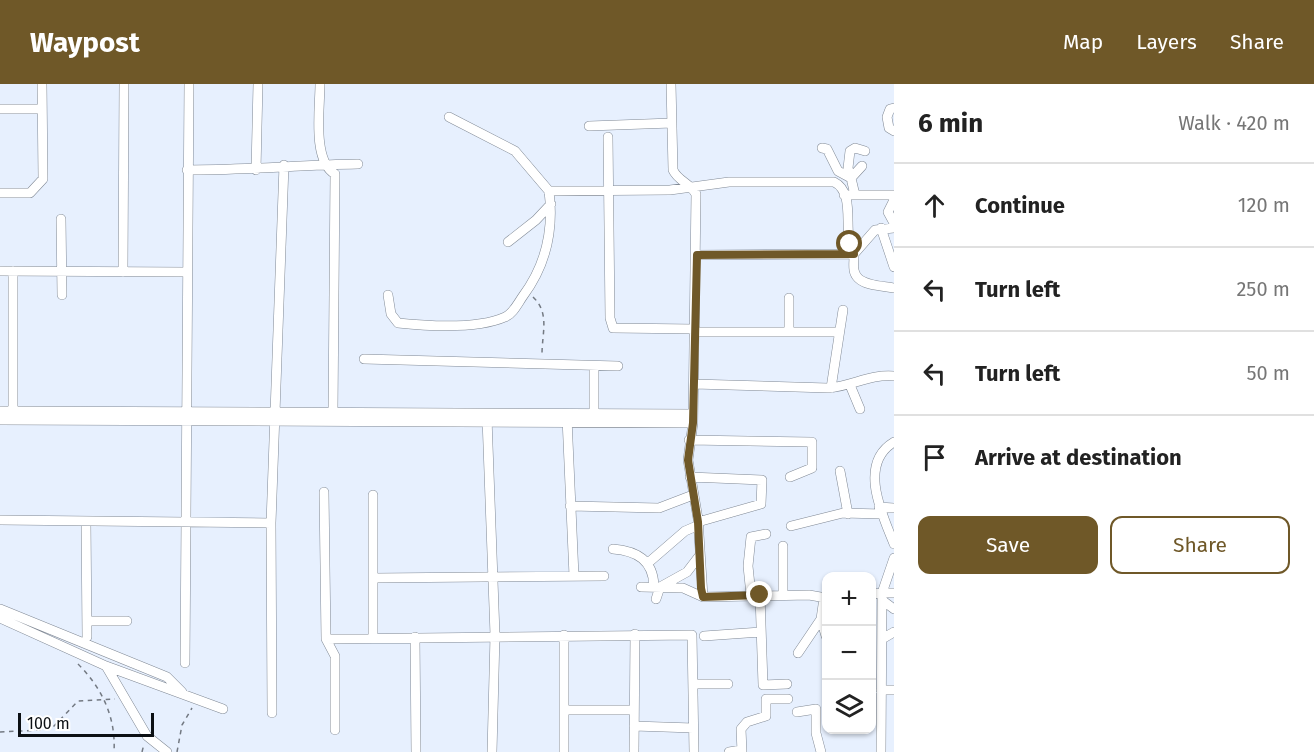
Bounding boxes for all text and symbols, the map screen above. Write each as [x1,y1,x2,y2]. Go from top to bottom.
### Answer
text: Waypost [30,26,140,59]
text: Map [1063,29,1103,55]
text: Layers [1136,29,1197,55]
text: Share [1230,29,1284,55]
text: 6 min [918,108,983,139]
text: Walk · 420 m [1178,111,1290,135]
icon: ahead [918,189,951,222]
text: Continue [975,192,1065,219]
text: 120 m [1238,193,1290,217]
route start [836,230,862,256]
icon: left [918,273,951,306]
text: Turn left [975,276,1060,303]
text: 250 m [1236,277,1290,301]
icon: left [918,357,951,390]
text: Turn left [975,360,1060,387]
text: 50 m [1246,361,1290,385]
icon: arrive [918,441,951,474]
text: Arrive at destination [975,444,1182,471]
button: Save [918,516,1098,574]
button: Share [1110,516,1290,574]
map controls [822,572,876,734]
button: + [822,572,876,626]
route end [746,581,772,607]
button: − [822,626,876,680]
button: layers [822,680,876,734]
scale bar [18,710,154,738]
text: 100 m [27,714,70,733]

